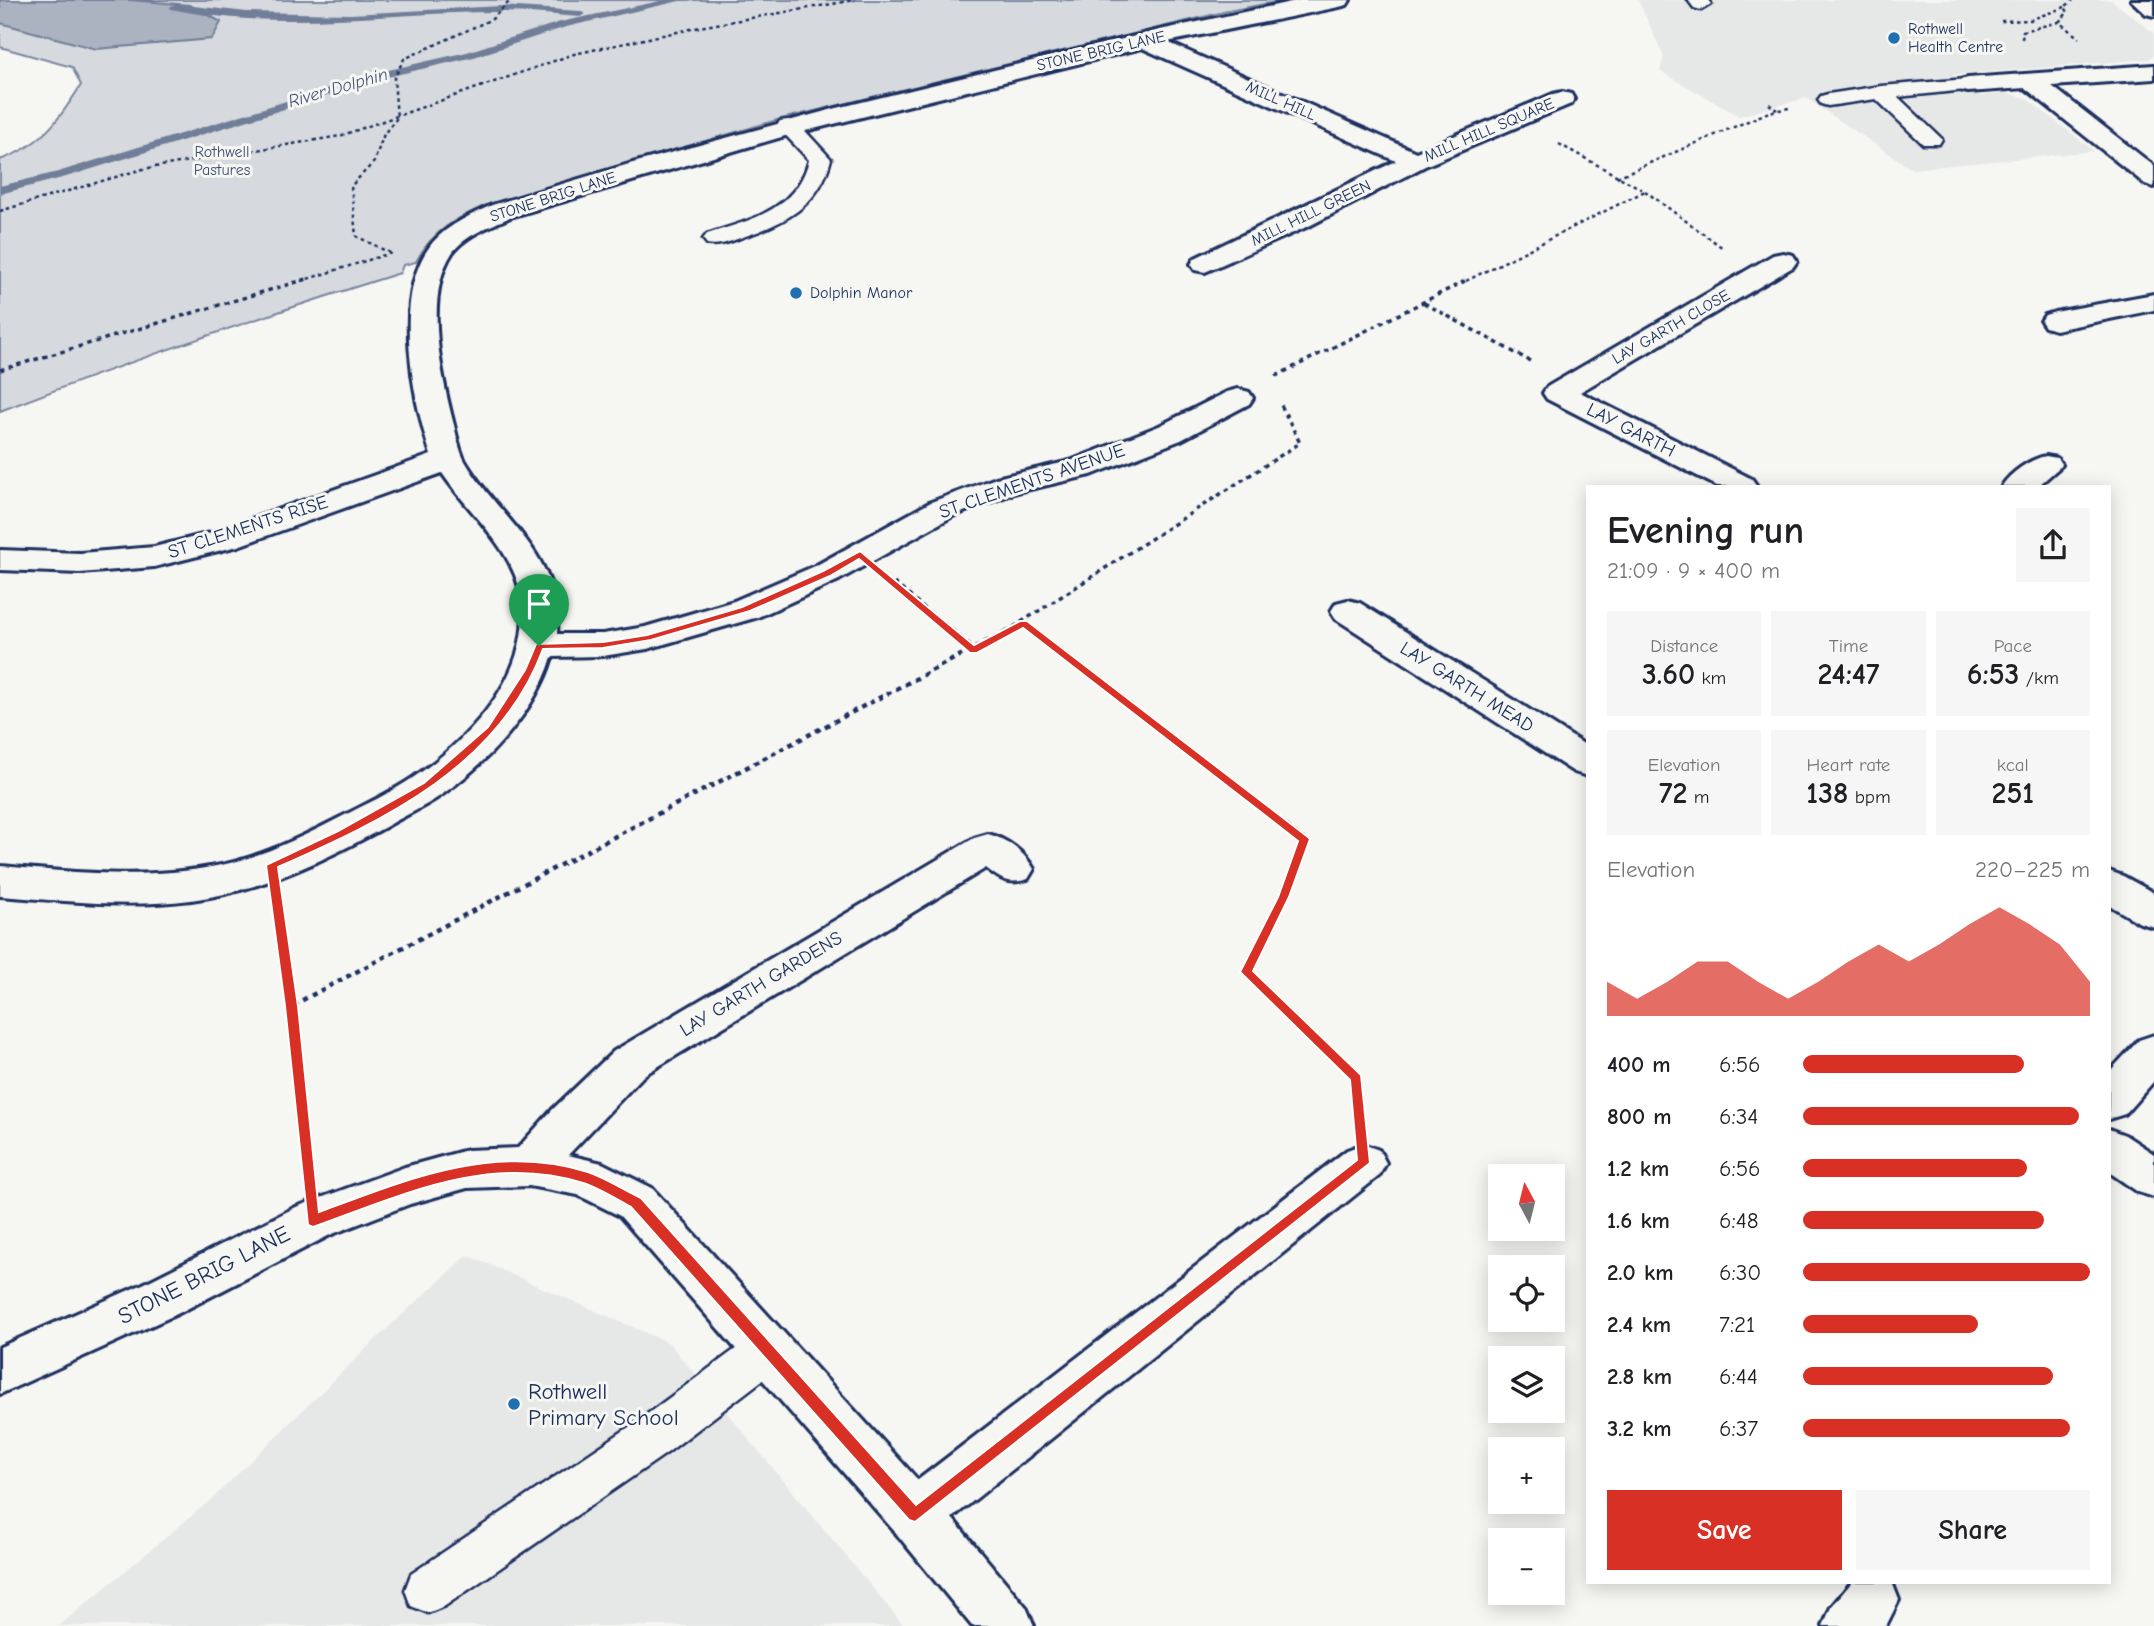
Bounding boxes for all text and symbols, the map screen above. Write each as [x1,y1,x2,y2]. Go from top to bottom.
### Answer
place label: Rothwell Health Centre [1908,20,2003,56]
street label: STONE BRIG LANE [1035,27,1167,75]
marker: Rothwell Health Centre [1886,30,1902,46]
water label: River Dolphin [286,64,390,112]
street label: MILL HILL [1243,78,1319,124]
street label: MILL HILL SQUARE [1421,94,1557,166]
park label: Rothwell Pastures [194,143,251,179]
street label: STONE BRIG LANE [488,168,619,226]
street label: MILL HILL GREEN [1248,176,1374,250]
place label: Dolphin Manor [810,284,913,302]
marker: Dolphin Manor [788,285,804,301]
street label: LAY GARTH CLOSE [1609,286,1733,368]
street label: LAY GARTH [1583,398,1679,462]
street label: ST CLEMENTS AVENUE [936,439,1128,523]
street label: ST CLEMENTS RISE [165,491,331,563]
button: share [2016,508,2090,582]
text: Evening run [1607,509,1804,553]
text: 21:09 · 9 × 400 m [1607,557,1780,584]
pin [509,574,569,646]
icon: arrive [520,585,558,623]
text: Distance [1650,635,1718,657]
text: Time [1829,635,1868,657]
text: Pace [1994,635,2032,657]
street label: LAY GARTH MEAD [1396,637,1538,737]
text: 3.60 [1642,657,1695,692]
text: 24:47 [1818,657,1879,692]
text: 6:53 [1967,657,2019,692]
text: km [1695,667,1726,689]
text: /km [2019,667,2059,689]
text: Elevation [1648,754,1721,776]
text: Heart rate [1807,754,1890,776]
text: kcal [1997,754,2029,776]
text: 72 [1659,776,1687,811]
text: 138 [1806,776,1848,811]
text: 251 [1991,776,2034,811]
text: m [1687,786,1709,808]
text: bpm [1848,786,1891,808]
text: Elevation [1607,856,1695,883]
text: 220–225 m [1975,856,2090,883]
street label: LAY GARTH GARDENS [676,927,846,1041]
text: 400 m [1607,1051,1671,1078]
text: 6:56 [1719,1051,1761,1078]
text: 800 m [1607,1103,1672,1130]
text: 6:34 [1719,1103,1758,1130]
text: 1.2 km [1607,1155,1669,1182]
text: 6:56 [1719,1155,1761,1182]
north arrow [1488,1164,1564,1241]
map controls [1488,1164,1565,1605]
text: 1.6 km [1607,1207,1670,1234]
text: 6:48 [1719,1207,1759,1234]
street label: STONE BRIG LANE [114,1220,295,1330]
button: locate [1488,1255,1565,1332]
text: 2.0 km [1607,1259,1673,1286]
text: 6:30 [1719,1259,1761,1286]
text: 2.4 km [1607,1311,1671,1338]
text: 7:21 [1719,1311,1755,1338]
button: layers [1488,1346,1565,1423]
text: 2.8 km [1607,1363,1672,1390]
text: 6:44 [1719,1363,1758,1390]
place label: Rothwell Primary School [528,1378,679,1431]
marker: Rothwell Primary School [506,1396,522,1412]
text: 3.2 km [1607,1415,1672,1442]
text: 6:37 [1719,1415,1758,1442]
button: + [1488,1437,1565,1514]
button: Save [1607,1490,1842,1570]
button: Share [1856,1490,2090,1570]
button: − [1488,1528,1565,1605]

